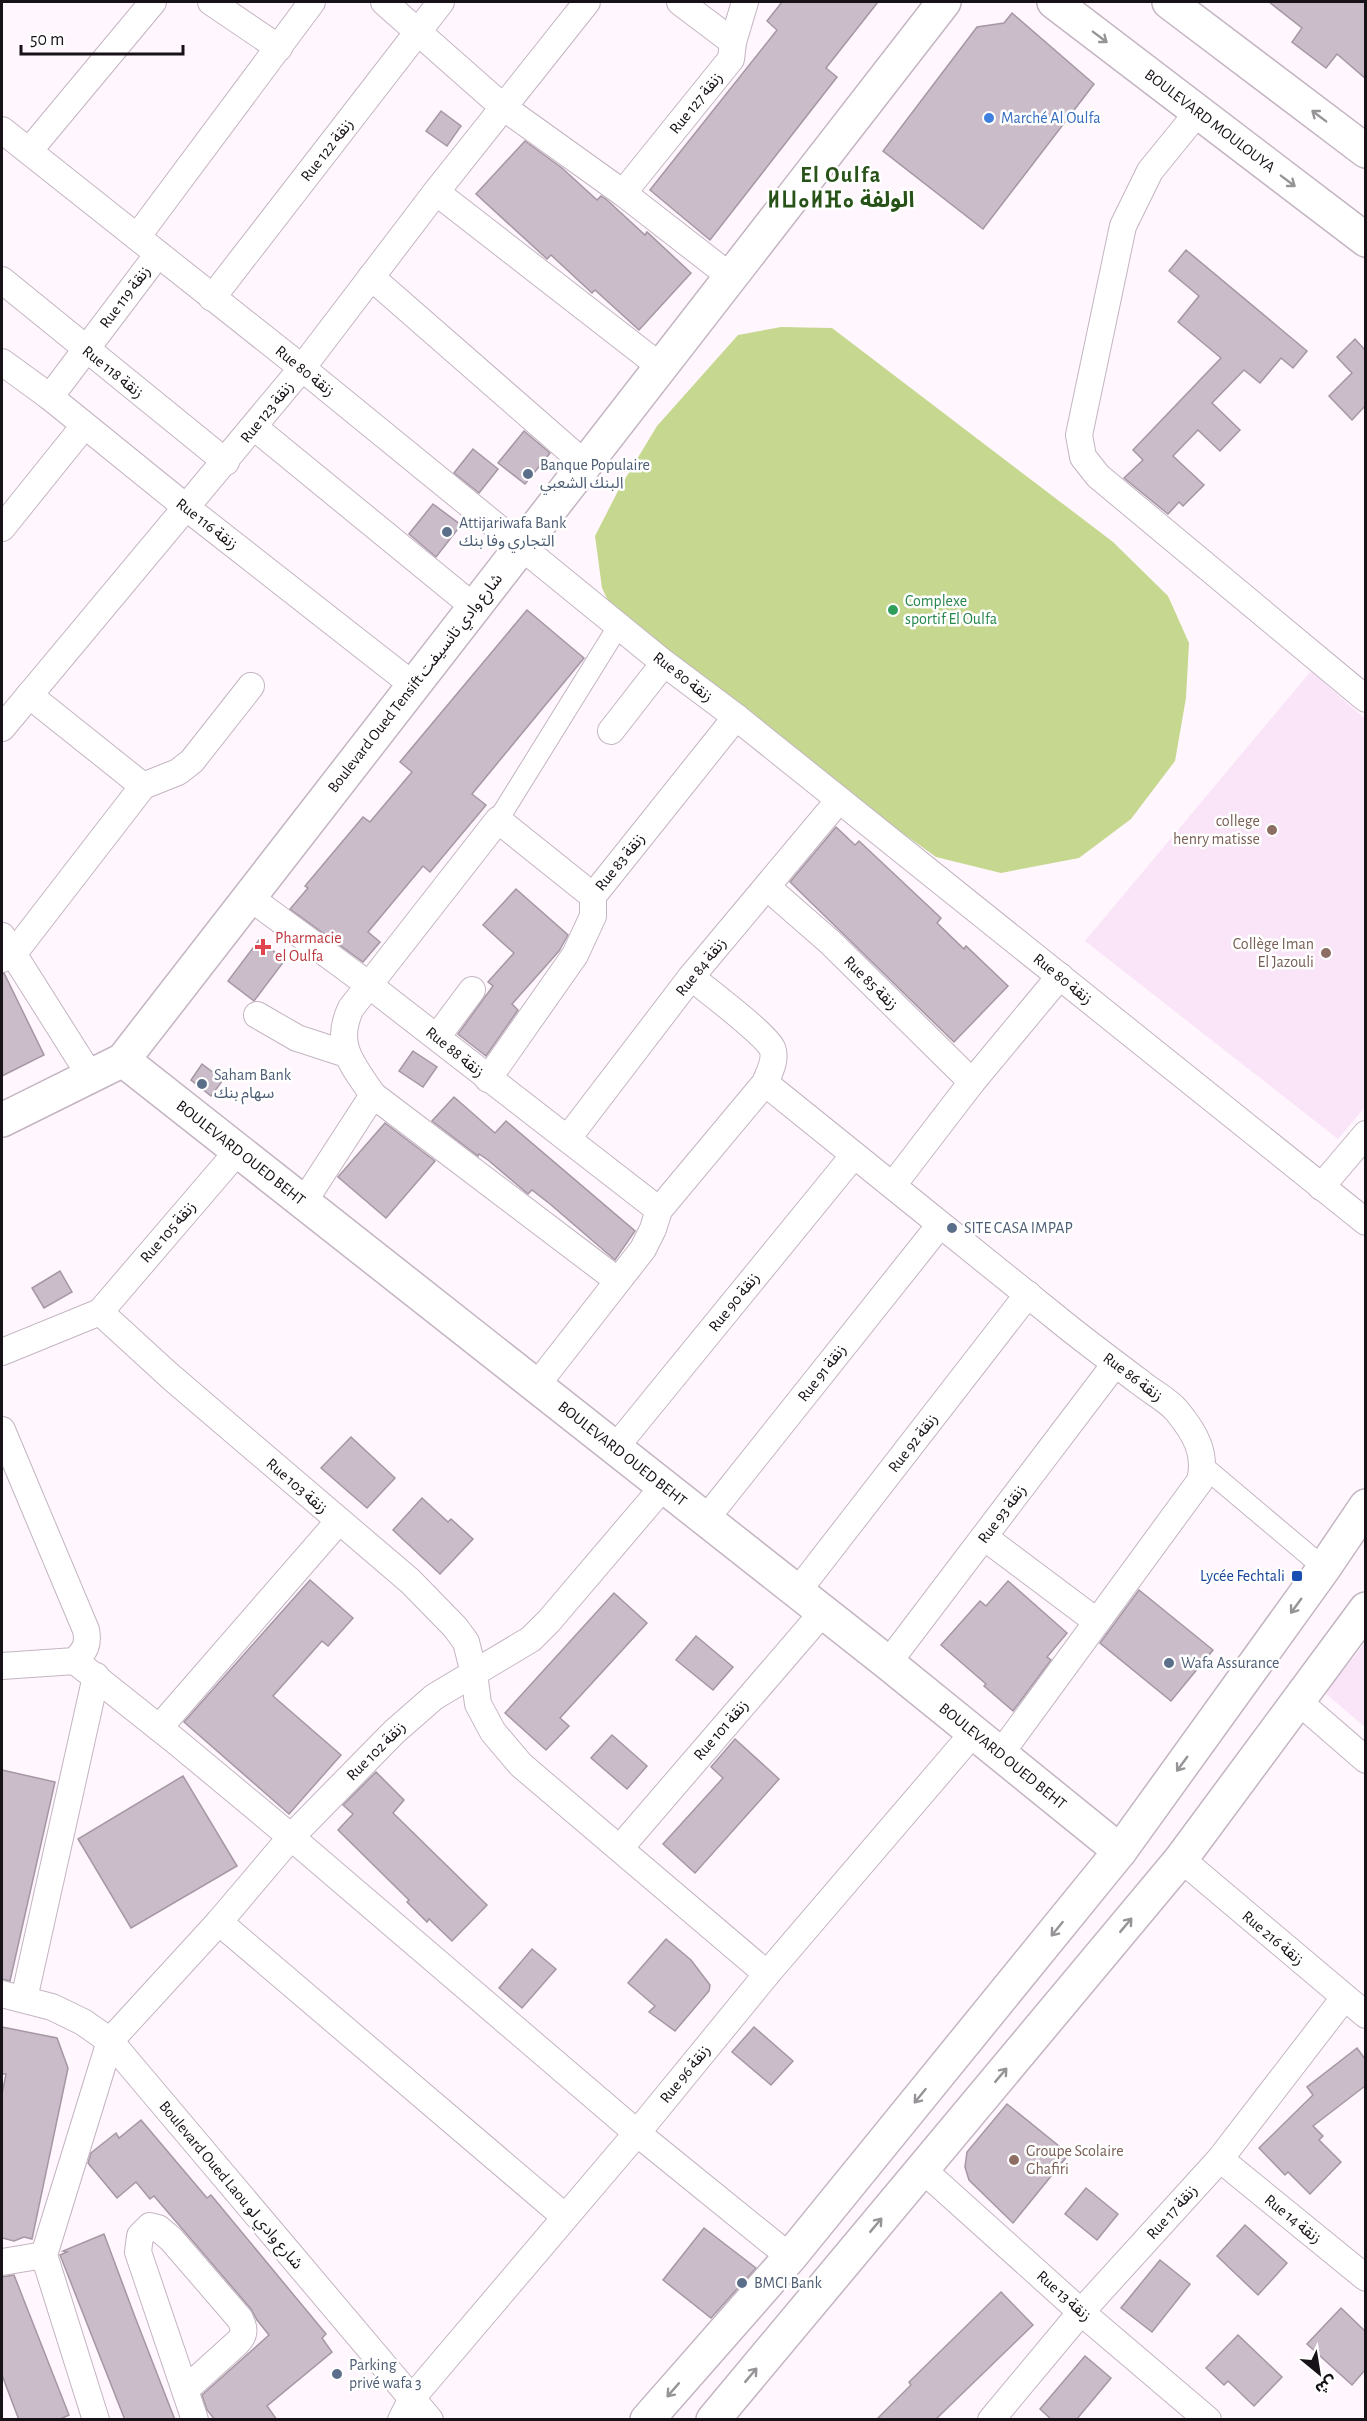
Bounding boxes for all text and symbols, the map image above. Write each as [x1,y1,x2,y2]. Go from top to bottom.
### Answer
scale bar [21,18,183,56]
text: 50 m [30,31,64,49]
one-way arrow [1092,31,1108,43]
street label: BOULEVARD MOULOUYA [1142,66,1278,175]
street label: Rue 127 زنقة [666,69,726,138]
one-way arrow [1311,109,1327,122]
place label: Marché Al Oulfa [1001,110,1101,126]
marker: Marché Al Oulfa [982,111,996,125]
street label: Rue 122 زنقة [298,116,357,185]
district label: El Oulfa ⵍⵡⴰⵍⴼⴰ الولفة [768,164,914,212]
one-way arrow [1280,175,1296,187]
street label: Rue 119 زنقة [97,263,154,332]
street label: Rue 118 زنقة [79,343,147,402]
street label: Rue 80 زنقة [272,343,338,400]
street label: Rue 123 زنقة [237,378,297,446]
place label: Banque Populaire البنك الشعبي [540,457,650,495]
marker: Banque Populaire البنك الشعبي [521,467,535,481]
street label: Rue 116 زنقة [173,495,241,554]
place label: Attijariwafa Bank التجاري وفا بنك [459,515,567,553]
marker: Attijariwafa Bank التجاري وفا بنك [440,525,454,539]
street label: Boulevard Oued Tensift شارع وادي تانسيفت [325,570,509,798]
place label: Complexe sportif El Oulfa [905,593,997,627]
marker: Complexe sportif El Oulfa [886,603,900,617]
street label: Rue 80 زنقة [650,649,716,706]
place label: college henry matisse [1173,813,1260,848]
marker: college henry matisse [1265,823,1279,837]
street label: Rue 83 زنقة [592,830,649,894]
place label: Pharmacie el Oulfa [275,930,342,964]
street label: Rue 84 زنقة [673,935,730,1000]
place label: Collège Iman El Jazouli [1233,936,1314,970]
marker: Pharmacie el Oulfa [256,940,270,954]
marker: Collège Iman El Jazouli [1319,946,1333,960]
street label: Rue 80 زنقة [1030,951,1096,1008]
street label: Rue 85 زنقة [840,953,901,1014]
street label: Rue 88 زنقة [422,1024,487,1081]
place label: Saham Bank سهام بنك [214,1067,292,1105]
marker: Saham Bank سهام بنك [195,1077,209,1091]
street label: BOULEVARD OUED BEHT [174,1097,308,1208]
street label: Rue 105 زنقة [137,1198,200,1266]
place label: SITE CASA IMPAP [964,1220,1073,1236]
marker: SITE CASA IMPAP [945,1221,959,1235]
street label: Rue 90 زنقة [706,1269,763,1335]
street label: Rue 91 زنقة [795,1341,850,1405]
street label: Rue 86 زنقة [1100,1350,1166,1405]
street label: BOULEVARD OUED BEHT [555,1398,690,1509]
street label: Rue 92 زنقة [885,1411,942,1476]
street label: Rue 103 زنقة [263,1455,331,1517]
street label: Rue 93 زنقة [975,1482,1030,1547]
place label: Lycée Fechtali [1200,1568,1285,1585]
marker: Lycée Fechtali [1290,1569,1304,1583]
one-way arrow [1290,1598,1302,1614]
place label: Wafa Assurance [1181,1655,1280,1671]
marker: Wafa Assurance [1162,1656,1176,1670]
street label: Rue 101 زنقة [691,1697,752,1764]
street label: BOULEVARD OUED BEHT [936,1700,1070,1812]
street label: Rue 102 زنقة [343,1718,409,1784]
one-way arrow [1176,1756,1189,1772]
street label: Rue 216 زنقة [1238,1908,1307,1969]
one-way arrow [1119,1918,1132,1934]
one-way arrow [1051,1920,1064,1936]
street label: Rue 96 زنقة [657,2042,714,2107]
one-way arrow [994,2067,1007,2083]
one-way arrow [914,2088,927,2104]
street label: Boulevard Oued Laou شارع وادي لو [153,2098,306,2275]
place label: Groupe Scolaire Ghafiri [1026,2143,1124,2177]
marker: Groupe Scolaire Ghafiri [1007,2153,1021,2167]
street label: Rue 17 زنقة [1144,2182,1201,2243]
street label: Rue 14 زنقة [1261,2191,1324,2247]
one-way arrow [869,2217,882,2233]
street label: Rue 13 زنقة [1033,2268,1094,2325]
place label: BMCI Bank [754,2275,823,2291]
marker: BMCI Bank [735,2276,749,2290]
north arrow [1289,2343,1349,2403]
place label: Parking privé wafa 3 [349,2357,422,2391]
marker: Parking privé wafa 3 [330,2367,344,2381]
one-way arrow [744,2367,757,2383]
text: ش [1312,2372,1339,2398]
one-way arrow [666,2382,680,2397]

